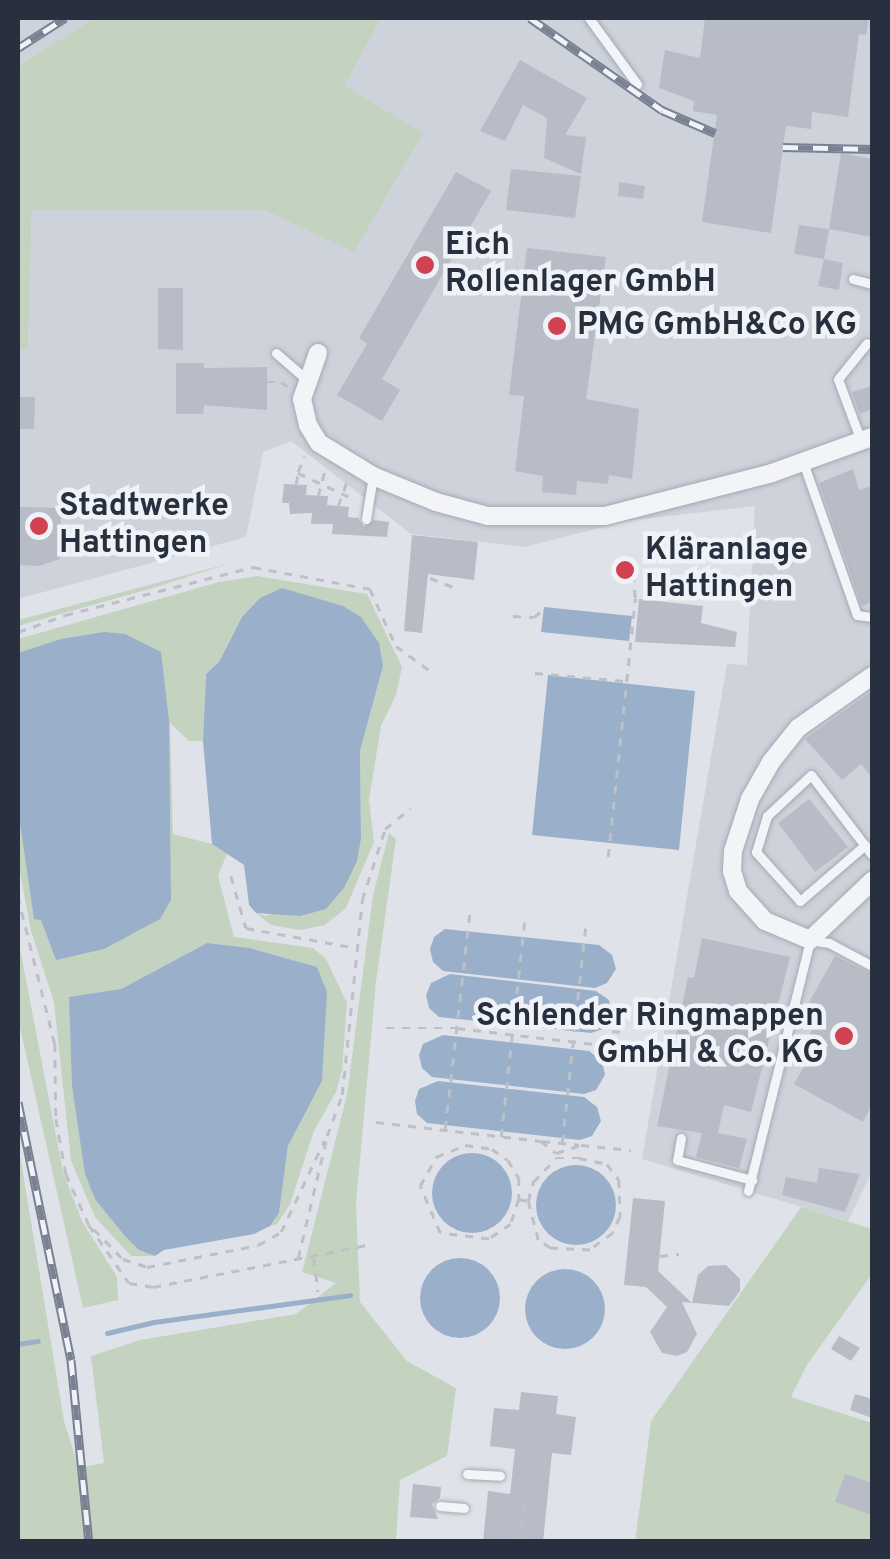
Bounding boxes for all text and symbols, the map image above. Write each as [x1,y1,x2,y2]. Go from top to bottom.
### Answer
place label: Eich Rollenlager GmbH [445,228,716,303]
marker: Eich Rollenlager GmbH [414,254,436,276]
place label: PMG GmbH&Co KG [577,307,857,345]
marker: PMG GmbH&Co KG [546,315,568,337]
place label: Stadtwerke Hattingen [59,489,229,564]
marker: Stadtwerke Hattingen [28,515,50,537]
place label: Kläranlage Hattingen [645,533,808,608]
marker: Kläranlage Hattingen [614,559,636,581]
place label: Schlender Ringmappen GmbH & Co. KG [476,999,824,1074]
marker: Schlender Ringmappen GmbH & Co. KG [833,1025,855,1047]

